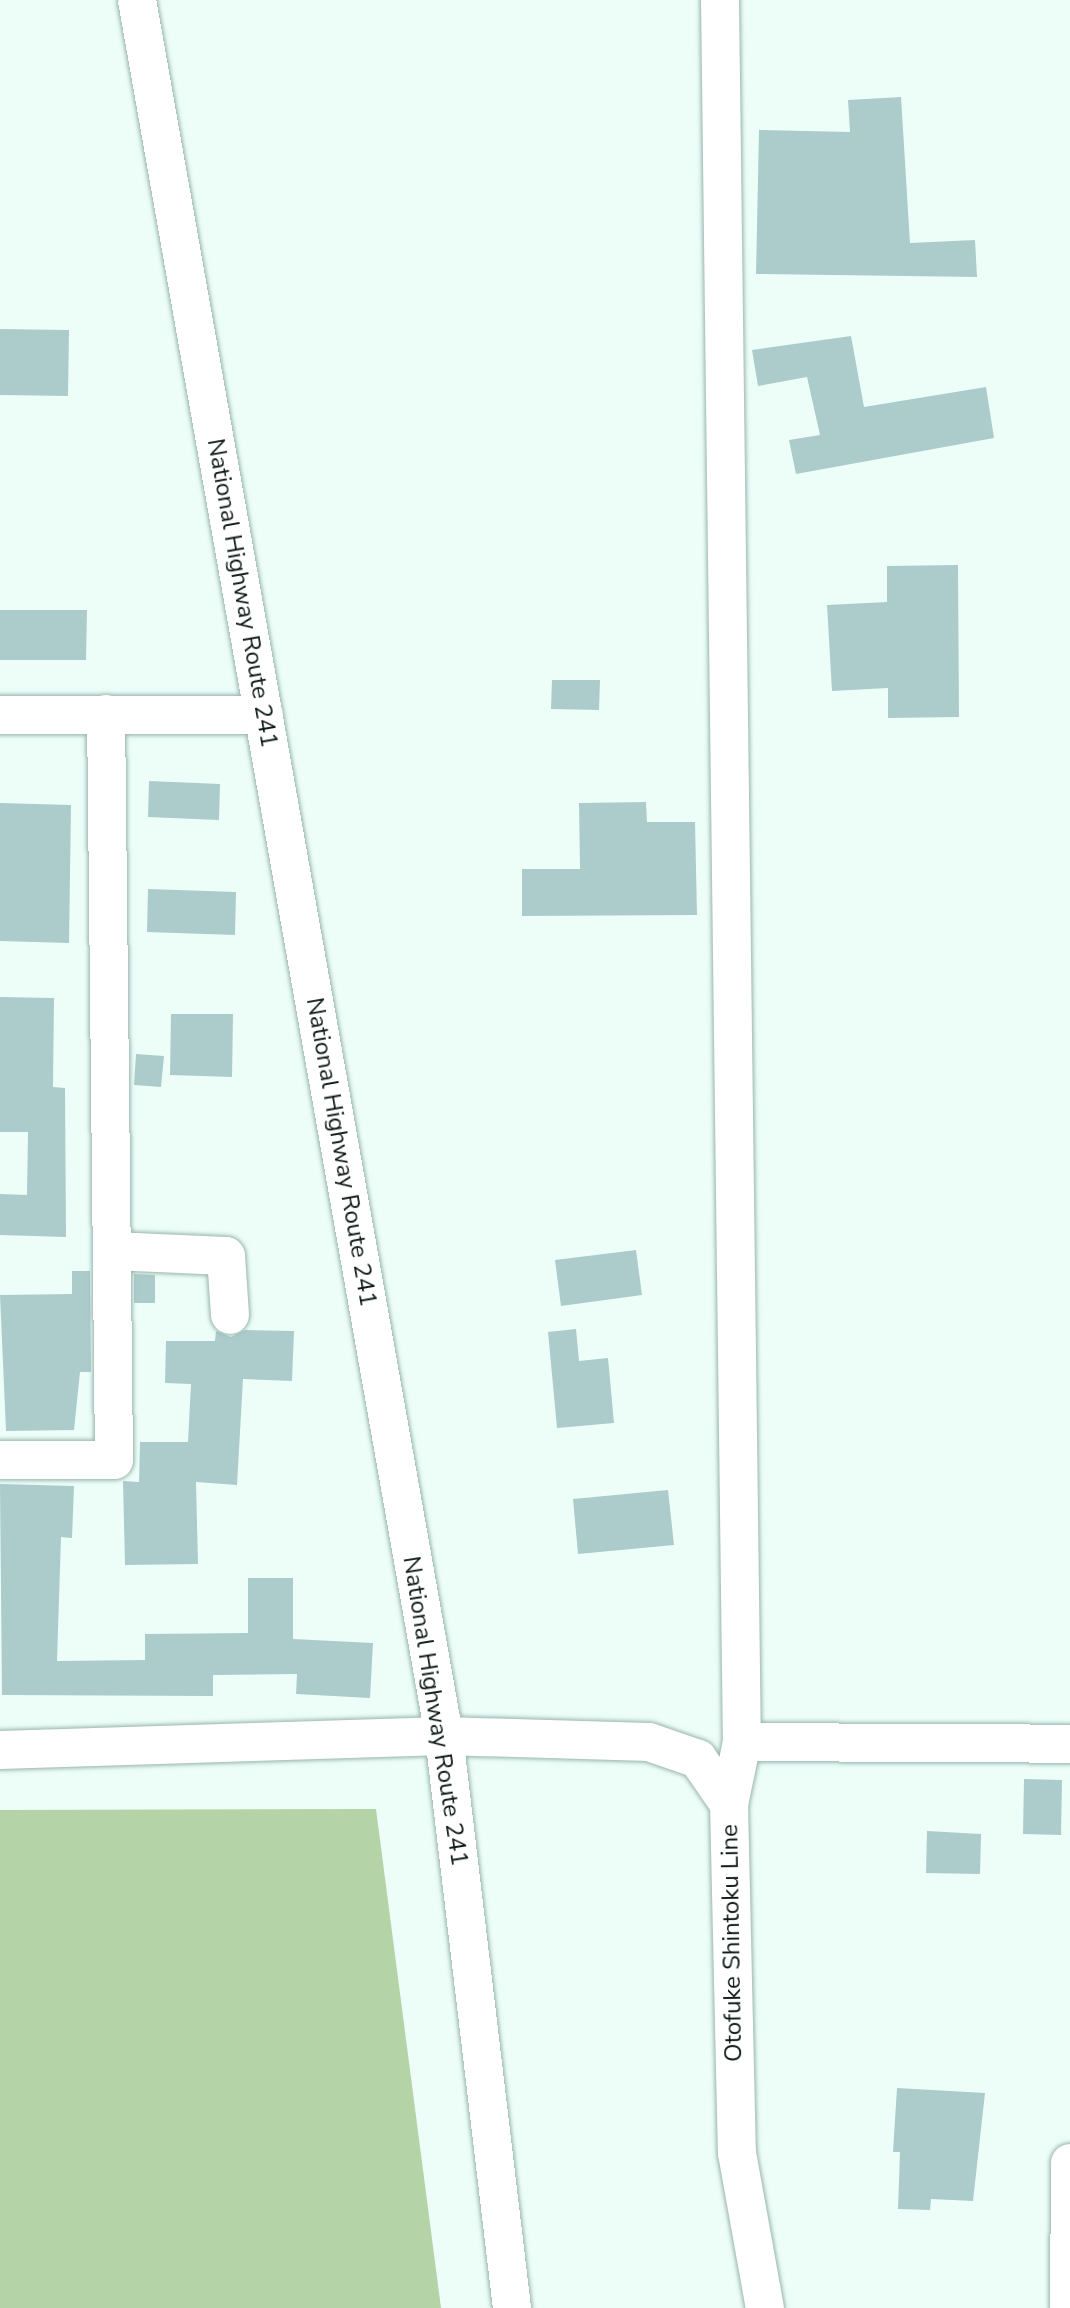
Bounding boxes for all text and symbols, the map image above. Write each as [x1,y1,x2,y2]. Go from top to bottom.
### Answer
street label: National Highway Route 241 [201,436,283,750]
street label: National Highway Route 241 [300,995,382,1309]
street label: National Highway Route 241 [396,1554,474,1868]
street label: Otofuke Shintoku Line [716,1824,748,2062]

